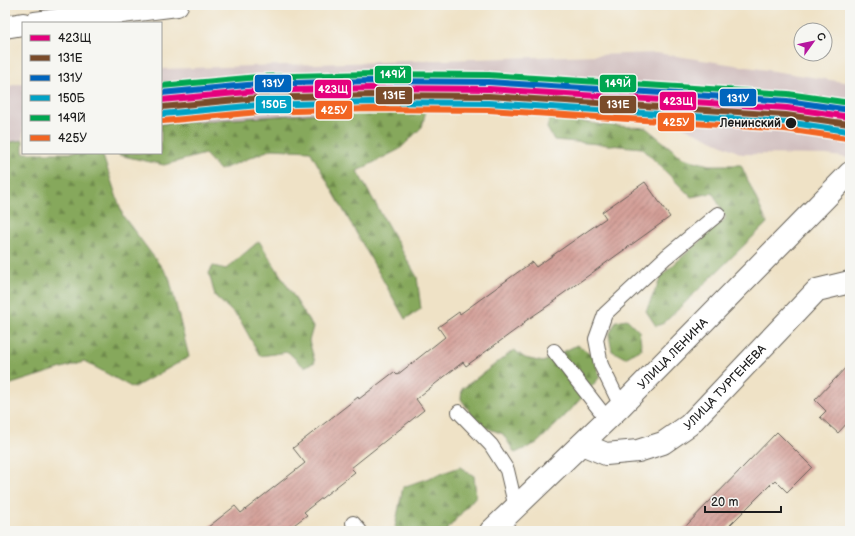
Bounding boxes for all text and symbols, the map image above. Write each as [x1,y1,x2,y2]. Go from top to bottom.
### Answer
legend [22,22,162,154]
north arrow [793,22,833,62]
text: С [813,30,829,44]
text: 423Щ [58,31,92,46]
text: 131Е [58,51,83,66]
line badge: 149Й [374,65,412,84]
text: 149Й [380,67,406,81]
text: 131У [58,71,83,86]
line badge: 131У [254,74,292,93]
line badge: 149Й [599,74,637,93]
text: 149Й [605,76,631,90]
text: 131У [262,77,284,90]
line badge: 423Щ [314,79,352,99]
text: 423Щ [318,83,348,96]
line badge: 131Е [375,86,413,105]
line badge: 131У [719,88,757,107]
text: 131Е [383,89,405,102]
text: 150Б [58,91,86,106]
line badge: 423Щ [659,91,697,111]
text: 131У [727,92,749,105]
line badge: 150Б [255,95,292,114]
line badge: 131Е [599,95,637,114]
text: 423Щ [663,95,693,108]
text: 150Б [261,98,287,111]
text: 131Е [607,98,629,111]
line badge: 425У [315,100,353,120]
text: 425У [321,104,347,117]
text: 149Й [58,111,86,126]
line badge: 425У [657,112,695,132]
text: 425У [663,116,689,129]
place label: Ленинский [719,116,781,131]
marker: Ленинский [784,116,798,130]
text: 425У [58,131,87,146]
street label: УЛИЦА ЛЕНИНА [634,314,711,392]
street label: УЛИЦА ТУРГЕНЕВА [681,341,769,434]
scale bar [705,488,781,514]
text: 20 m [711,495,738,510]

